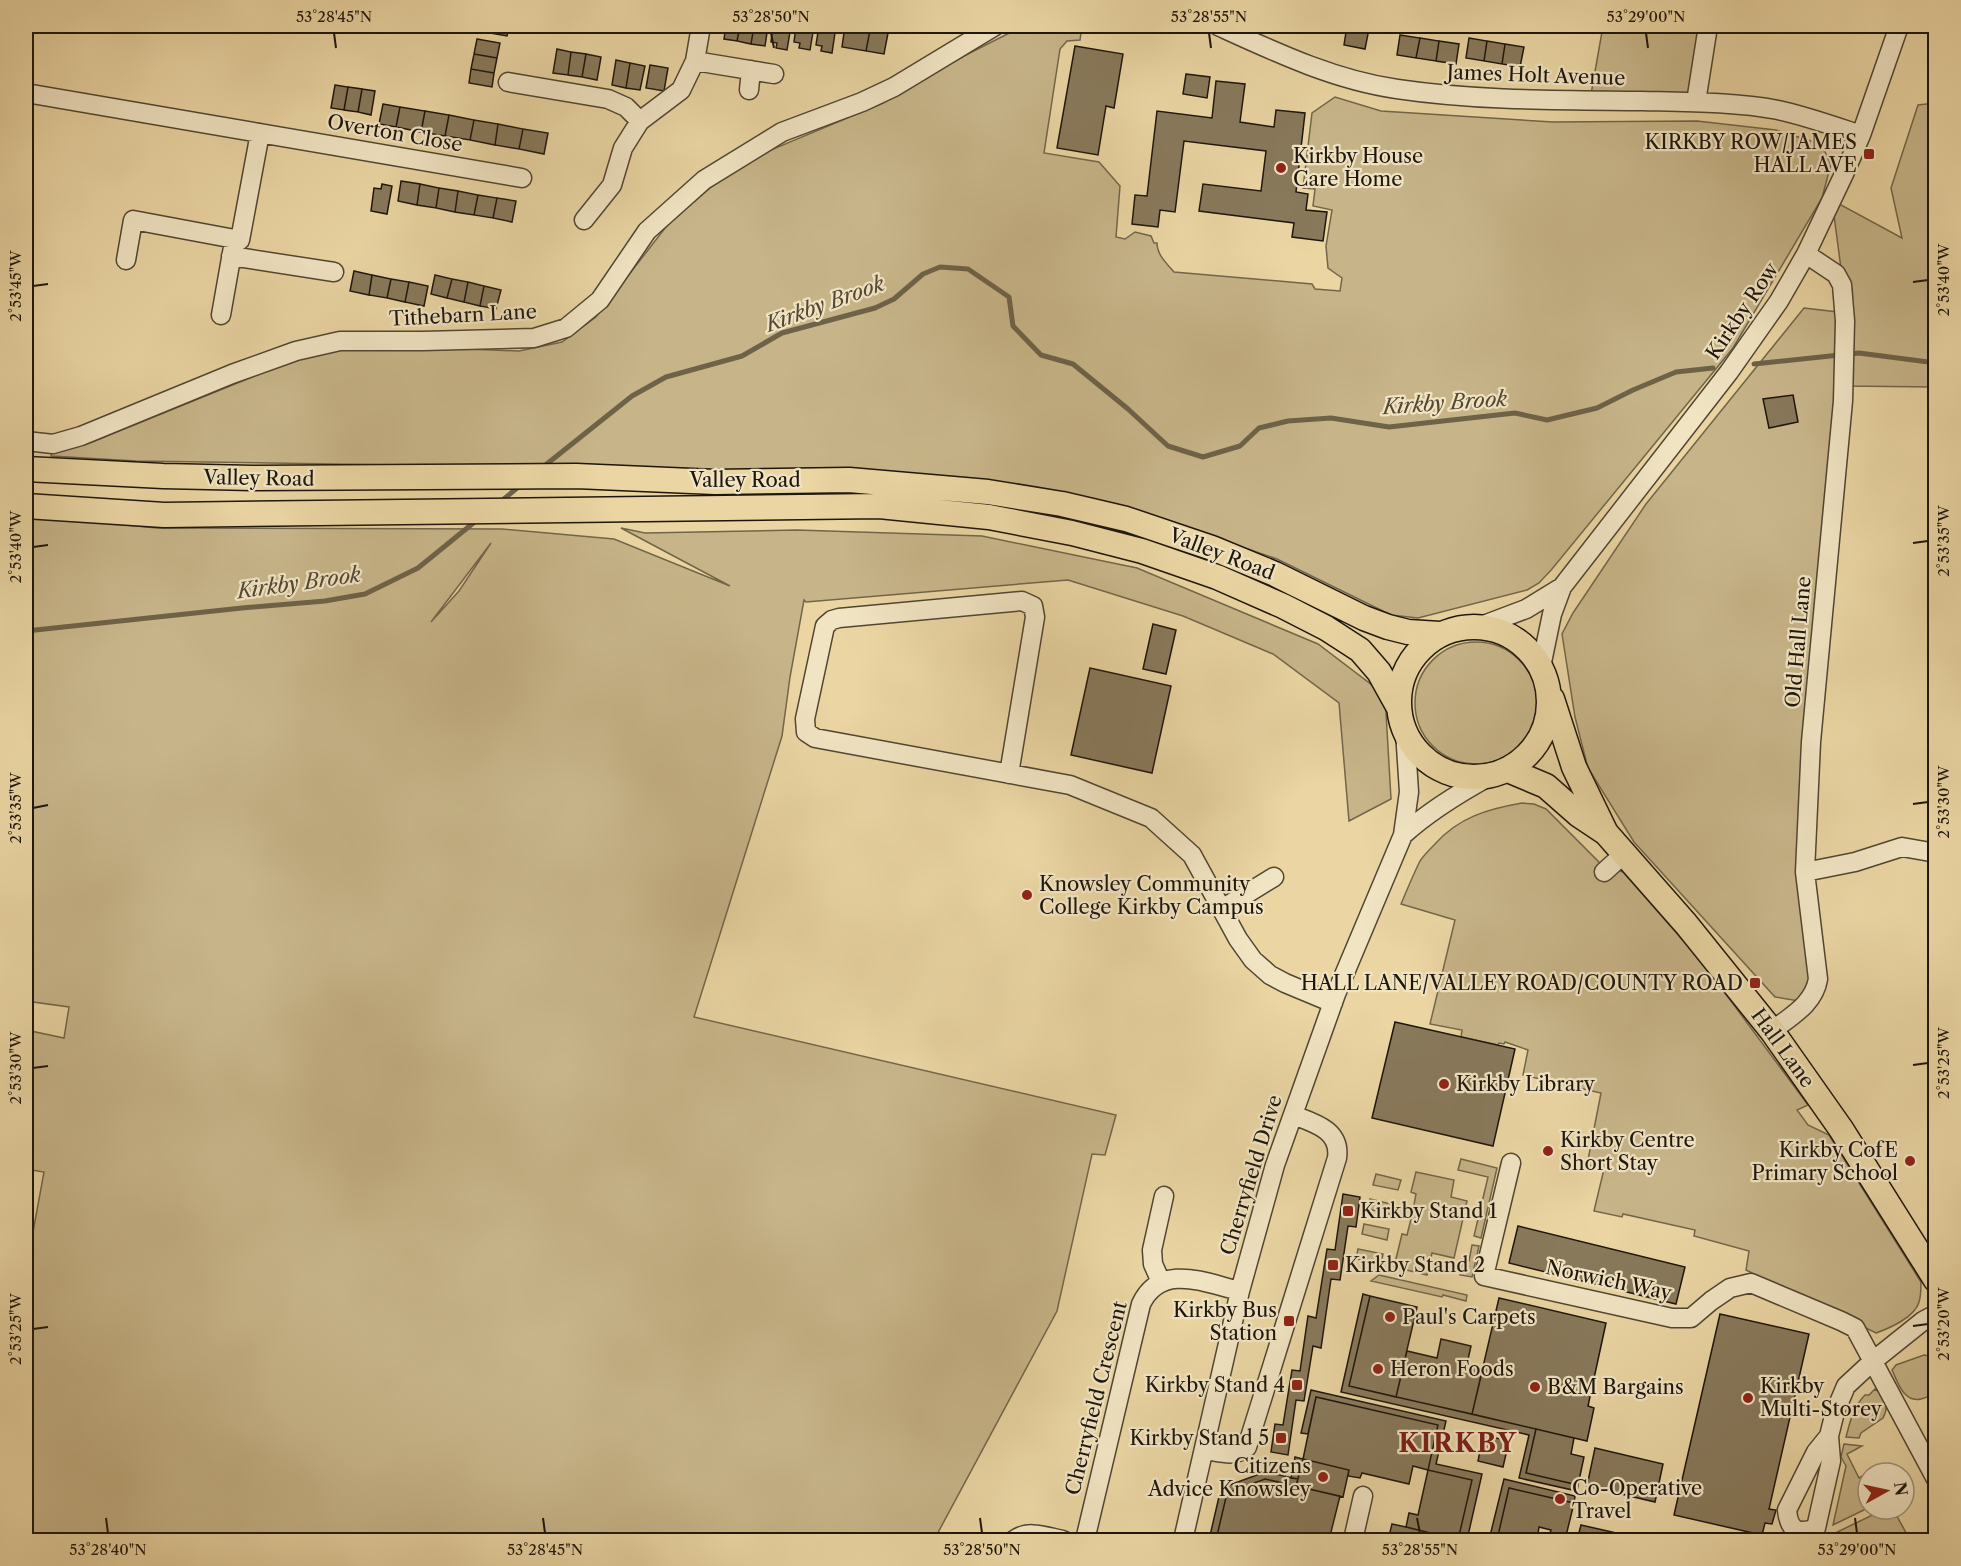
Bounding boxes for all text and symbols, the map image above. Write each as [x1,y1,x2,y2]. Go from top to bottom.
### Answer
text: 53°28'45"N [296,7,372,26]
text: 53°28'50"N [732,7,810,26]
text: 53°28'55"N [1171,7,1247,26]
text: 53°29'00"N [1607,7,1685,26]
street label: James Holt Avenue [1443,60,1626,90]
street label: Overton Close [325,109,465,157]
place label: KIRKBY ROW/JAMES HALL AVE [1645,130,1857,177]
place label: Kirkby House Care Home [1293,144,1423,191]
marker: KIRKBY ROW/JAMES HALL AVE [1862,147,1876,161]
marker: Kirkby House Care Home [1274,161,1288,175]
text: 2°53'40"W [1934,243,1953,316]
text: 2°53'45"W [6,250,25,322]
street label: Kirkby Row [1701,258,1783,364]
water label: Kirkby Brook [760,270,888,337]
street label: Tithebarn Lane [389,299,537,331]
water label: Kirkby Brook [1380,386,1508,419]
street label: Valley Road [202,465,315,491]
street label: Valley Road [688,468,801,492]
text: 2°53'35"W [1934,505,1953,577]
text: 2°53'40"W [6,510,25,583]
street label: Valley Road [1165,523,1278,585]
water label: Kirkby Brook [234,561,362,604]
street label: Old Hall Lane [1780,575,1816,709]
text: 2°53'30"W [1934,765,1953,838]
text: 2°53'35"W [6,772,25,844]
place label: Knowsley Community College Kirkby Campus [1039,872,1264,919]
marker: Knowsley Community College Kirkby Campus [1020,888,1034,902]
place label: HALL LANE/VALLEY ROAD/COUNTY ROAD [1301,971,1743,995]
marker: HALL LANE/VALLEY ROAD/COUNTY ROAD [1748,976,1762,990]
street label: Hall Lane [1746,1004,1820,1092]
text: 2°53'25"W [1934,1026,1953,1099]
text: 2°53'30"W [6,1031,25,1104]
place label: Kirkby Library [1456,1072,1596,1096]
marker: Kirkby Library [1437,1077,1451,1091]
street label: Cherryfield Drive [1215,1092,1287,1258]
place label: Kirkby Centre Short Stay [1560,1128,1695,1175]
place label: Kirkby CofE Primary School [1751,1138,1898,1185]
marker: Kirkby Centre Short Stay [1541,1144,1555,1158]
marker: Kirkby CofE Primary School [1903,1154,1917,1168]
place label: Kirkby Stand 1 [1360,1199,1498,1223]
marker: Kirkby Stand 1 [1341,1204,1355,1218]
place label: Kirkby Stand 2 [1345,1253,1485,1277]
street label: Norwich Way [1544,1255,1675,1305]
marker: Kirkby Stand 2 [1326,1258,1340,1272]
text: 2°53'20"W [1934,1287,1953,1361]
text: 2°53'25"W [6,1292,25,1365]
street label: Cherryfield Crescent [1060,1298,1132,1498]
place label: Kirkby Bus Station [1173,1298,1277,1345]
place label: Paul's Carpets [1402,1305,1536,1329]
marker: Paul's Carpets [1383,1310,1397,1324]
marker: Kirkby Bus Station [1282,1314,1296,1328]
place label: Heron Foods [1390,1357,1514,1381]
marker: Heron Foods [1371,1362,1385,1376]
place label: Kirkby Stand 4 [1145,1373,1285,1397]
place label: Kirkby Multi-Storey [1760,1374,1883,1421]
place label: B&M Bargains [1547,1375,1684,1399]
marker: Kirkby Stand 4 [1290,1378,1304,1392]
marker: B&M Bargains [1528,1380,1542,1394]
marker: Kirkby Multi-Storey [1741,1391,1755,1405]
place label: Kirkby Stand 5 [1129,1426,1269,1450]
district label: KIRKBY [1398,1427,1518,1459]
marker: Kirkby Stand 5 [1274,1431,1288,1445]
place label: Citizens Advice Knowsley [1147,1454,1312,1501]
north arrow [1856,1461,1916,1521]
marker: Citizens Advice Knowsley [1316,1470,1330,1484]
place label: Co-Operative Travel [1572,1476,1702,1523]
text: N [1890,1481,1912,1497]
marker: Co-Operative Travel [1553,1492,1567,1506]
text: 53°28'40"N [69,1540,147,1559]
text: 53°28'45"N [507,1540,583,1559]
text: 53°28'50"N [943,1540,1021,1559]
text: 53°28'55"N [1382,1540,1458,1559]
text: 53°29'00"N [1818,1540,1896,1559]

